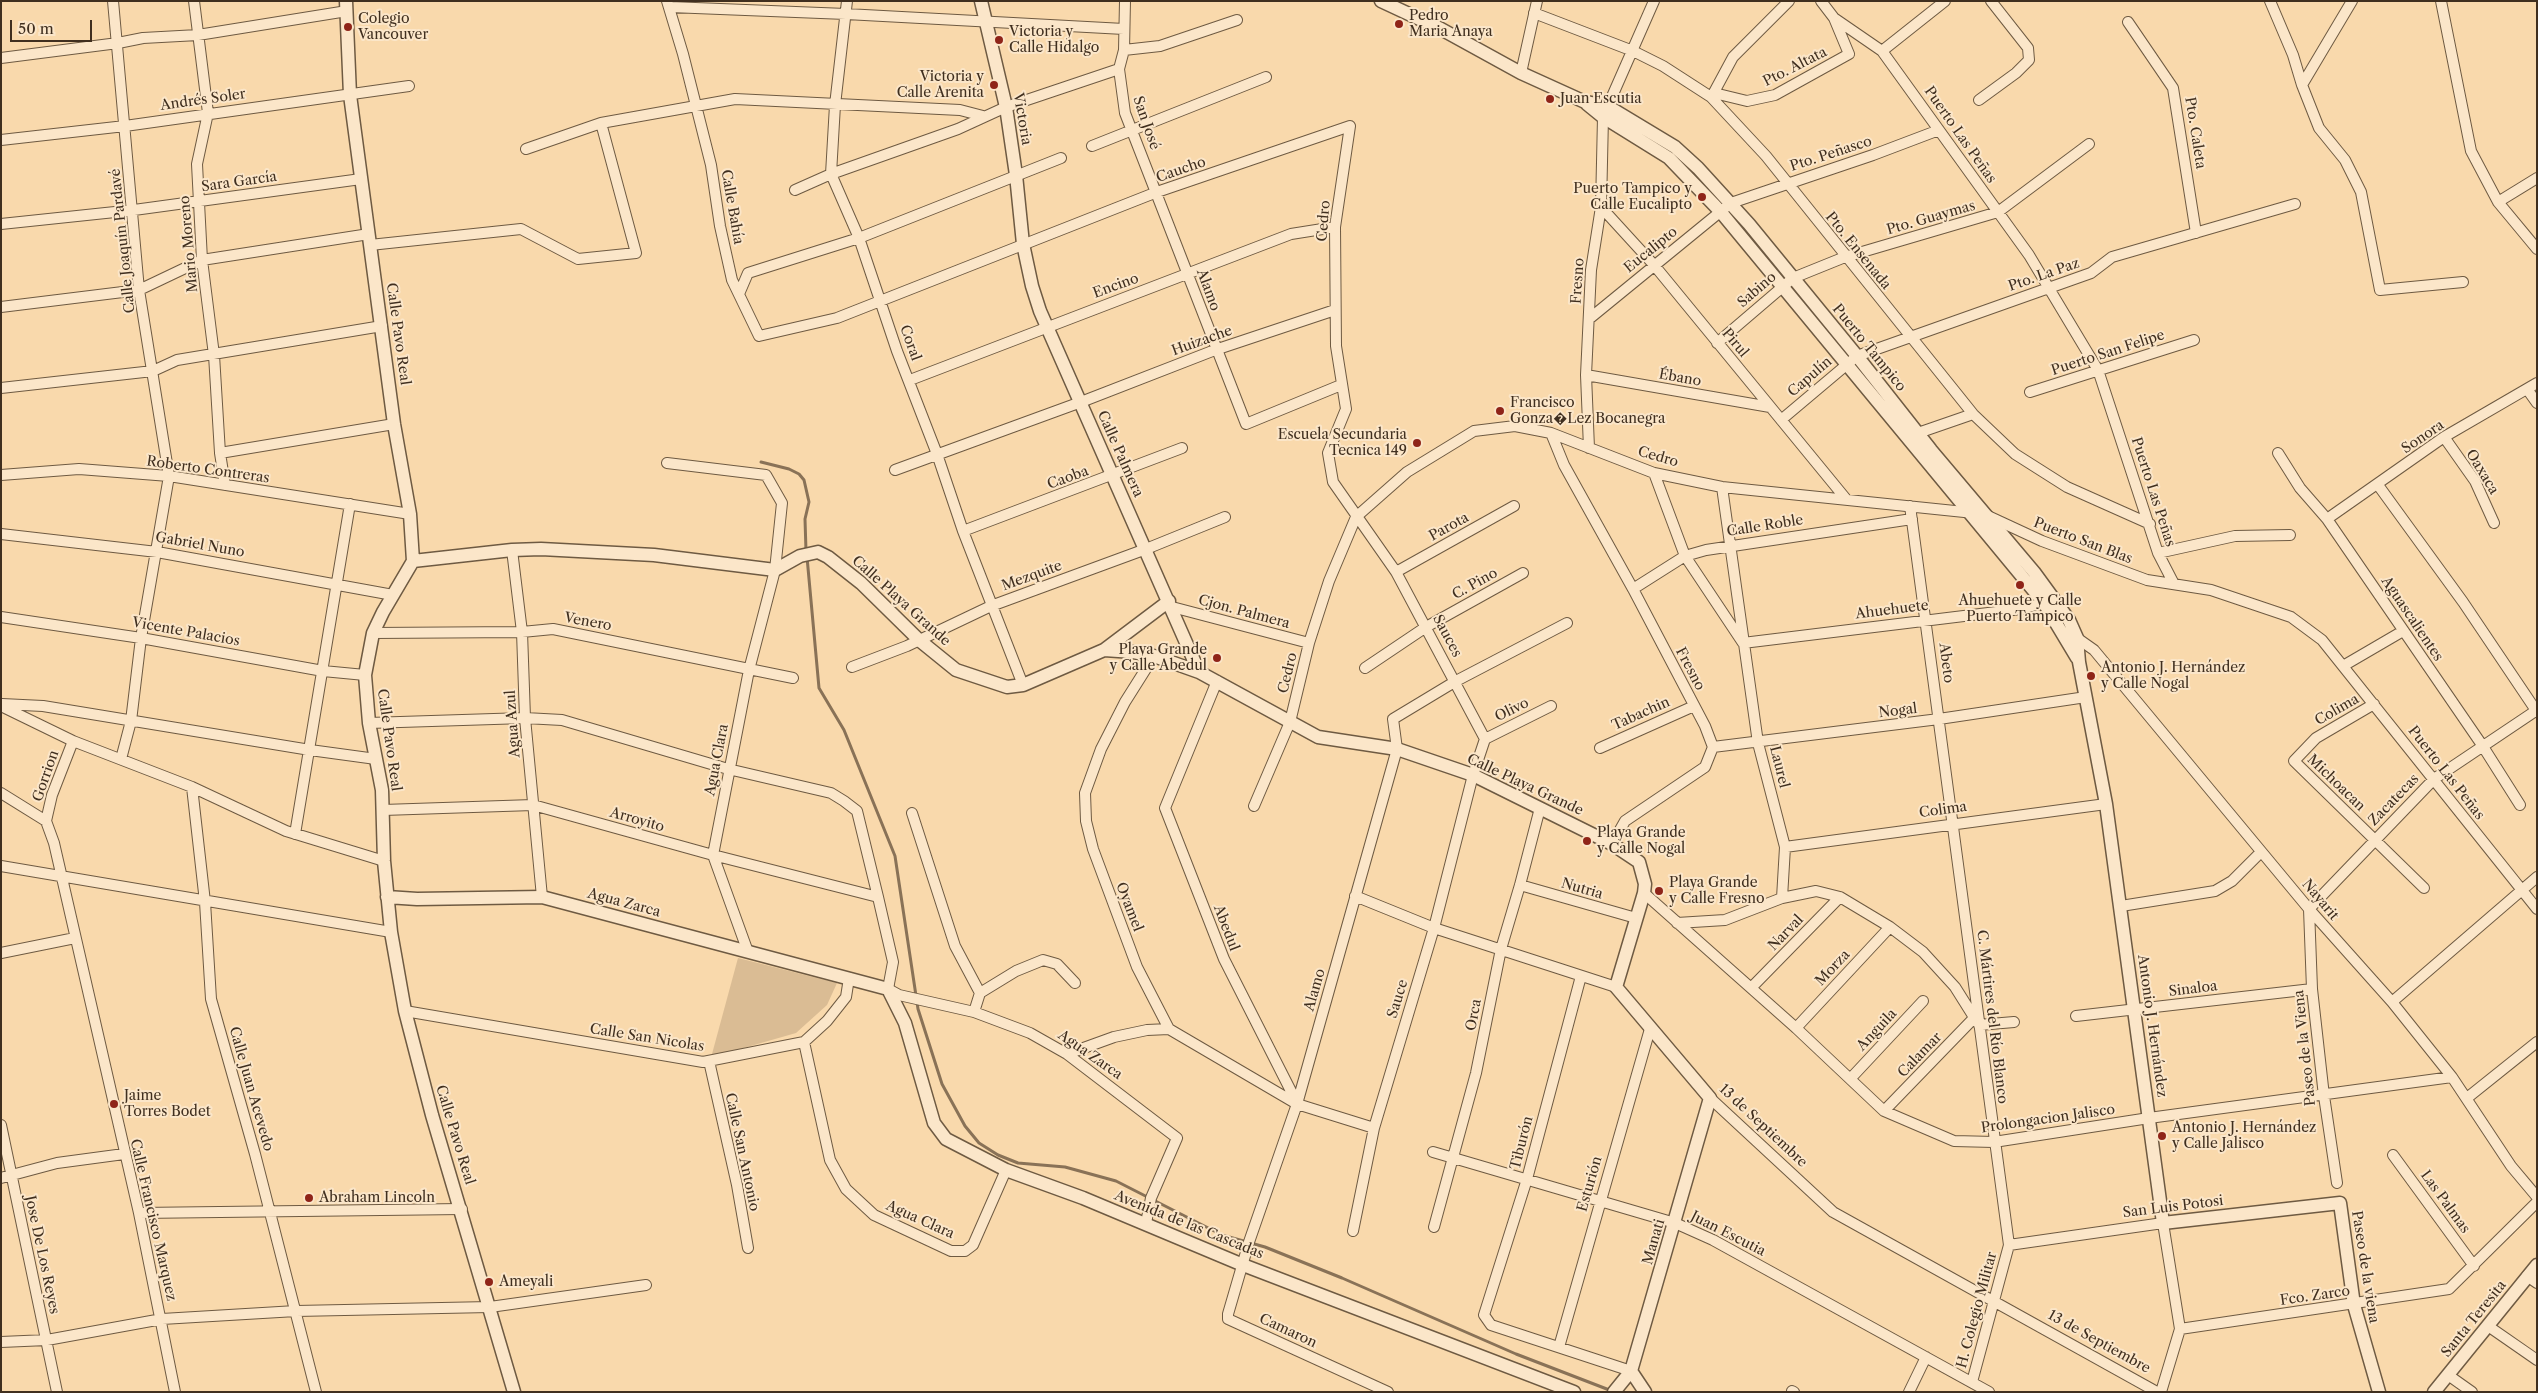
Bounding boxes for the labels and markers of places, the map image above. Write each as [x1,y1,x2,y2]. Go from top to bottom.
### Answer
place label: Pedro Maria Anaya [1409,8,1493,40]
place label: Colegio Vancouver [358,11,428,44]
marker: Pedro Maria Anaya [1393,18,1405,30]
marker: Colegio Vancouver [342,21,354,33]
place label: Victoria y Calle Hidalgo [1009,24,1099,56]
marker: Victoria y Calle Hidalgo [993,34,1005,46]
place label: Victoria y Calle Arenita [897,69,984,102]
marker: Victoria y Calle Arenita [988,79,1000,91]
place label: Juan Escutia [1560,91,1642,107]
marker: Juan Escutia [1544,93,1556,105]
place label: Puerto Tampico y Calle Eucalipto [1573,181,1692,213]
marker: Puerto Tampico y Calle Eucalipto [1696,191,1708,203]
place label: Francisco Gonza�Lez Bocanegra [1510,395,1665,428]
marker: Francisco Gonza�Lez Bocanegra [1494,405,1506,417]
place label: Escuela Secundaria Tecnica 149 [1278,427,1407,460]
marker: Escuela Secundaria Tecnica 149 [1411,437,1423,449]
marker: Ahuehuete y Calle Puerto Tampico [2014,579,2026,591]
place label: Ahuehuete y Calle Puerto Tampico [1958,593,2082,626]
place label: Playa Grande y Calle Abedul [1109,642,1207,674]
marker: Playa Grande y Calle Abedul [1211,652,1223,664]
place label: Antonio J. Hernández y Calle Nogal [2101,660,2245,692]
marker: Antonio J. Hernández y Calle Nogal [2085,670,2097,682]
place label: Playa Grande y Calle Nogal [1597,825,1686,858]
marker: Playa Grande y Calle Nogal [1581,835,1593,847]
place label: Playa Grande y Calle Fresno [1669,875,1765,908]
marker: Playa Grande y Calle Fresno [1653,885,1665,897]
place label: Jaime Torres Bodet [124,1088,211,1120]
marker: Jaime Torres Bodet [108,1098,120,1110]
place label: Antonio J. Hernández y Calle Jalisco [2172,1120,2316,1152]
marker: Antonio J. Hernández y Calle Jalisco [2156,1130,2168,1142]
place label: Abraham Lincoln [319,1190,435,1206]
marker: Abraham Lincoln [303,1192,315,1204]
place label: Ameyali [499,1274,553,1290]
marker: Ameyali [483,1276,495,1288]

